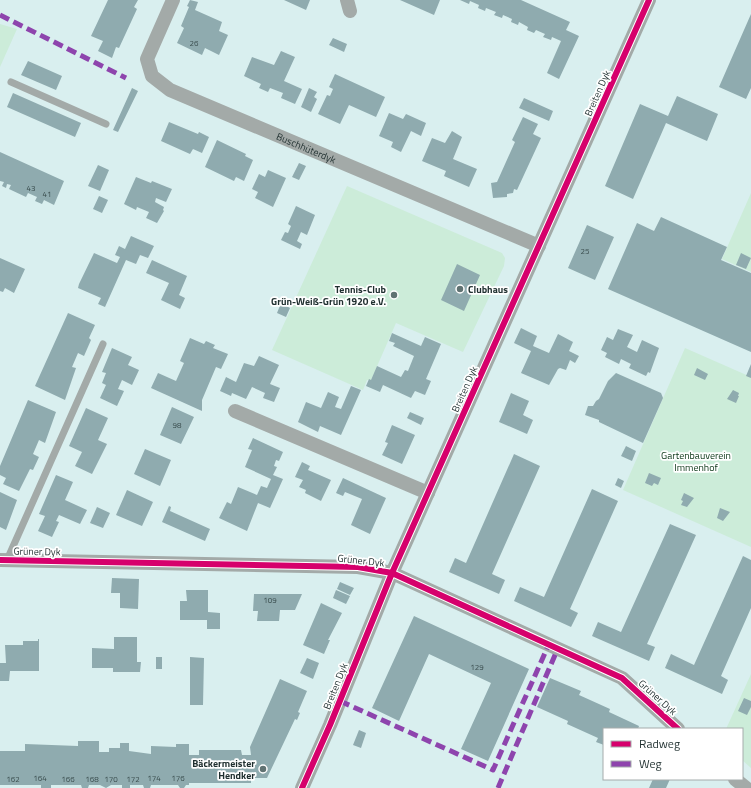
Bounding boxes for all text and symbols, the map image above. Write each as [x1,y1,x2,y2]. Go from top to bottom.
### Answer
house number: 26 [190,37,199,49]
street label: Breiten Dyk [581,68,614,119]
street label: Buschhüterdyk [274,129,338,167]
house number: 43 [27,182,35,194]
house number: 41 [43,188,51,200]
house number: 25 [581,245,590,257]
place label: Tennis-Club Grün-Weiß-Grün 1920 e.V. [271,282,387,309]
place label: Clubhaus [468,282,508,297]
marker: Clubhaus [455,284,465,294]
marker: Tennis-Club Grün-Weiß-Grün 1920 e.V. [389,290,399,300]
street label: Breiten Dyk [448,364,481,415]
house number: 98 [173,419,182,431]
park label: Gartenbauverein Immenhof [661,448,731,475]
street label: Grüner Dyk [13,544,61,559]
street label: Grüner Dyk [337,551,385,570]
house number: 109 [263,594,277,606]
street label: Breiten Dyk [319,660,352,712]
house number: 129 [470,661,484,673]
street label: Grüner Dyk [635,676,680,719]
legend [603,728,743,780]
text: Radweg [639,734,680,753]
text: Weg [639,754,662,773]
place label: Bäckermeister Hendker [192,756,255,783]
marker: Bäckermeister Hendker [258,764,268,774]
house number: 164 [33,772,47,784]
house number: 174 [147,772,161,784]
house number: 176 [171,772,185,784]
house number: 162 [6,773,20,785]
house number: 166 [61,773,75,785]
house number: 168 [85,773,99,785]
house number: 170 [104,773,118,785]
house number: 172 [126,773,140,785]

